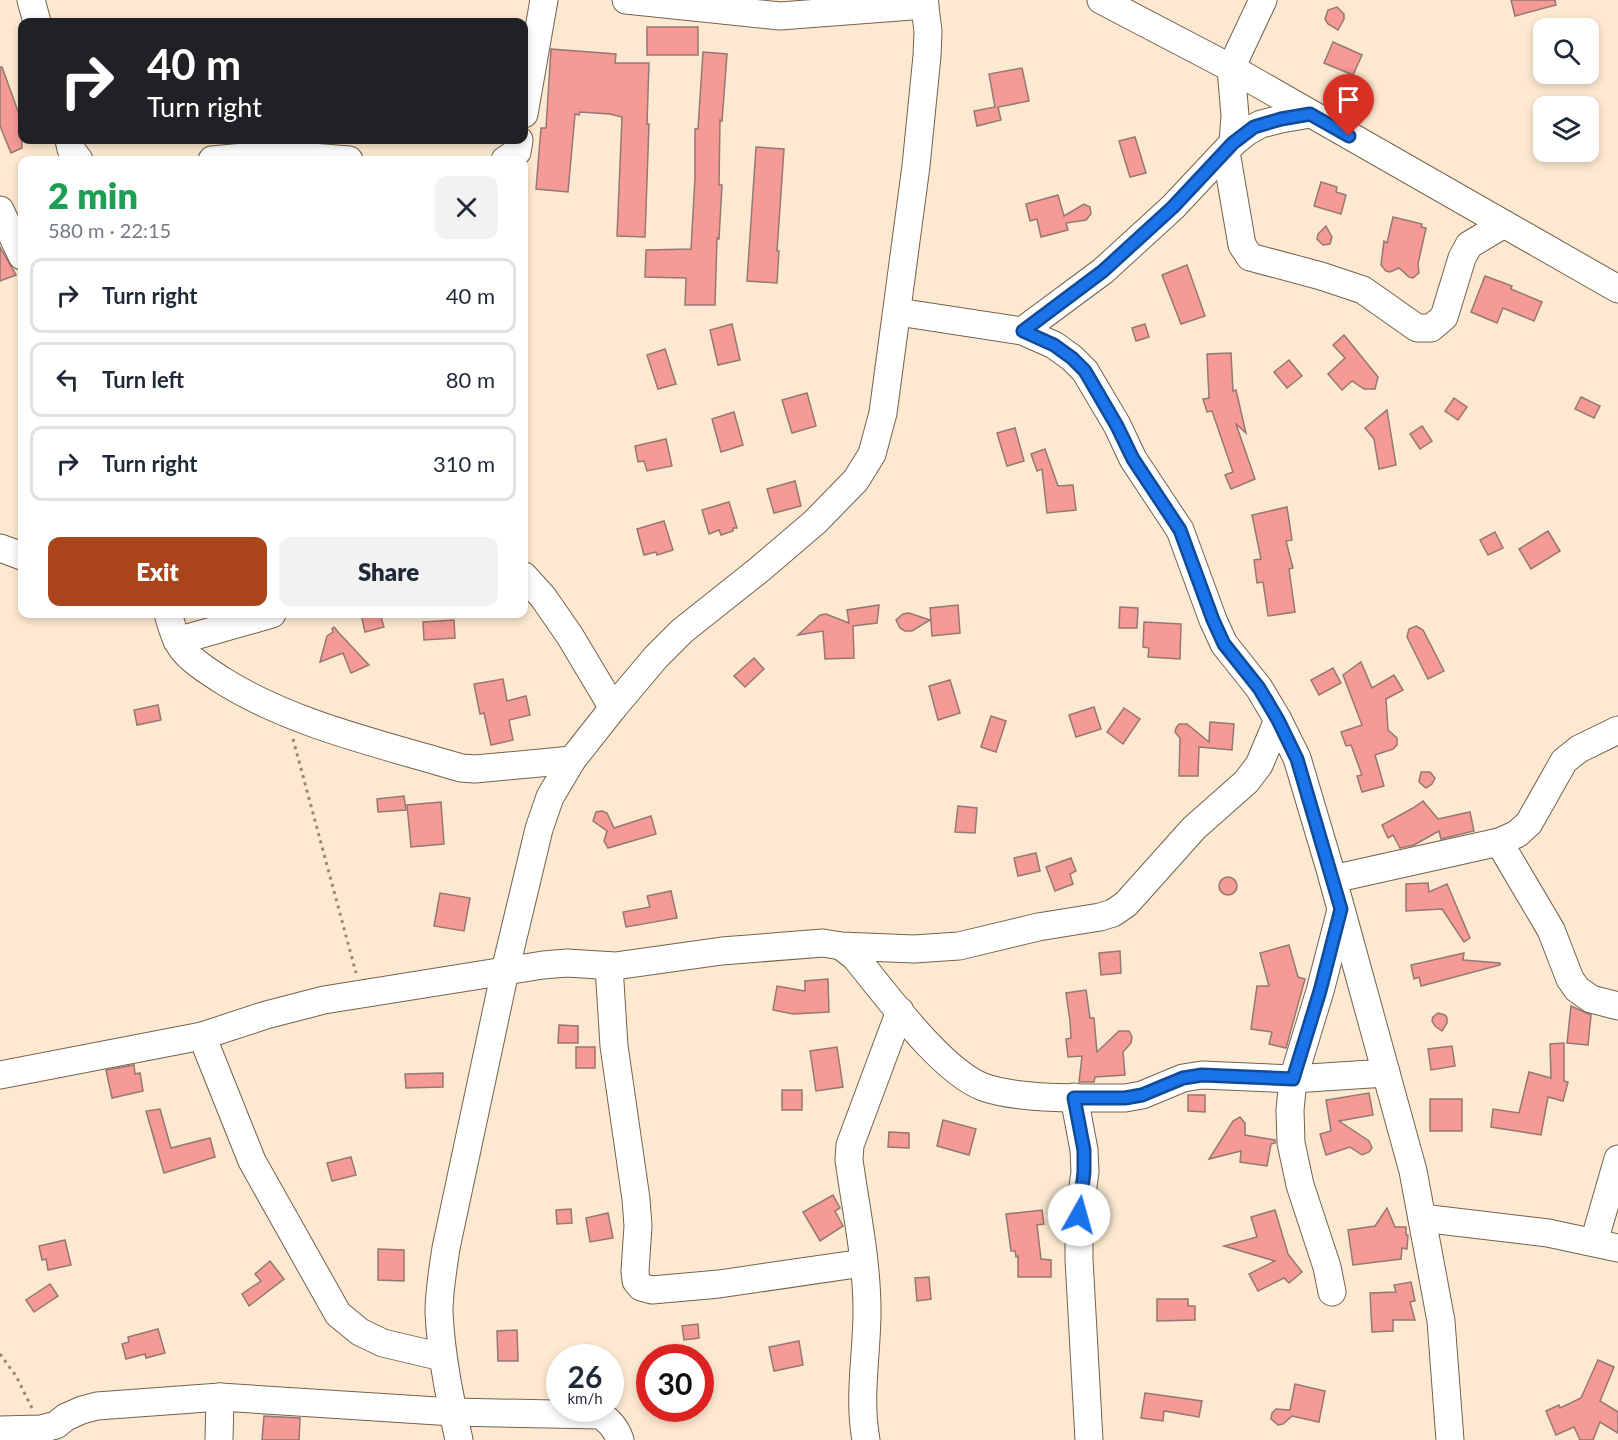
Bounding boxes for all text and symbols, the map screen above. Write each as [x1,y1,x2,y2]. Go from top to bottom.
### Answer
map controls [1533,18,1599,162]
button: search [1533,18,1599,84]
text: 40 m [147,39,241,89]
icon: right [48,42,126,120]
pin [1323,74,1374,136]
icon: arrive [1332,83,1365,116]
text: Turn right [147,90,262,123]
button: layers [1533,96,1599,162]
text: 2 min [48,173,138,217]
button: close [435,176,498,239]
text: 580 m · 22:15 [48,218,171,242]
icon: right [51,279,84,312]
text: Turn right [102,282,197,309]
text: 40 m [446,282,495,309]
icon: left [51,363,84,396]
text: Turn left [102,366,184,393]
text: 80 m [446,366,495,393]
icon: right [51,447,84,480]
text: Turn right [102,450,197,477]
text: 310 m [433,450,495,477]
button: Exit [48,537,267,606]
button: Share [279,537,498,606]
position arrow [1047,1183,1111,1247]
speed limit sign: 30 [636,1344,714,1422]
text: 26 [568,1358,602,1394]
text: km/h [567,1389,603,1407]

